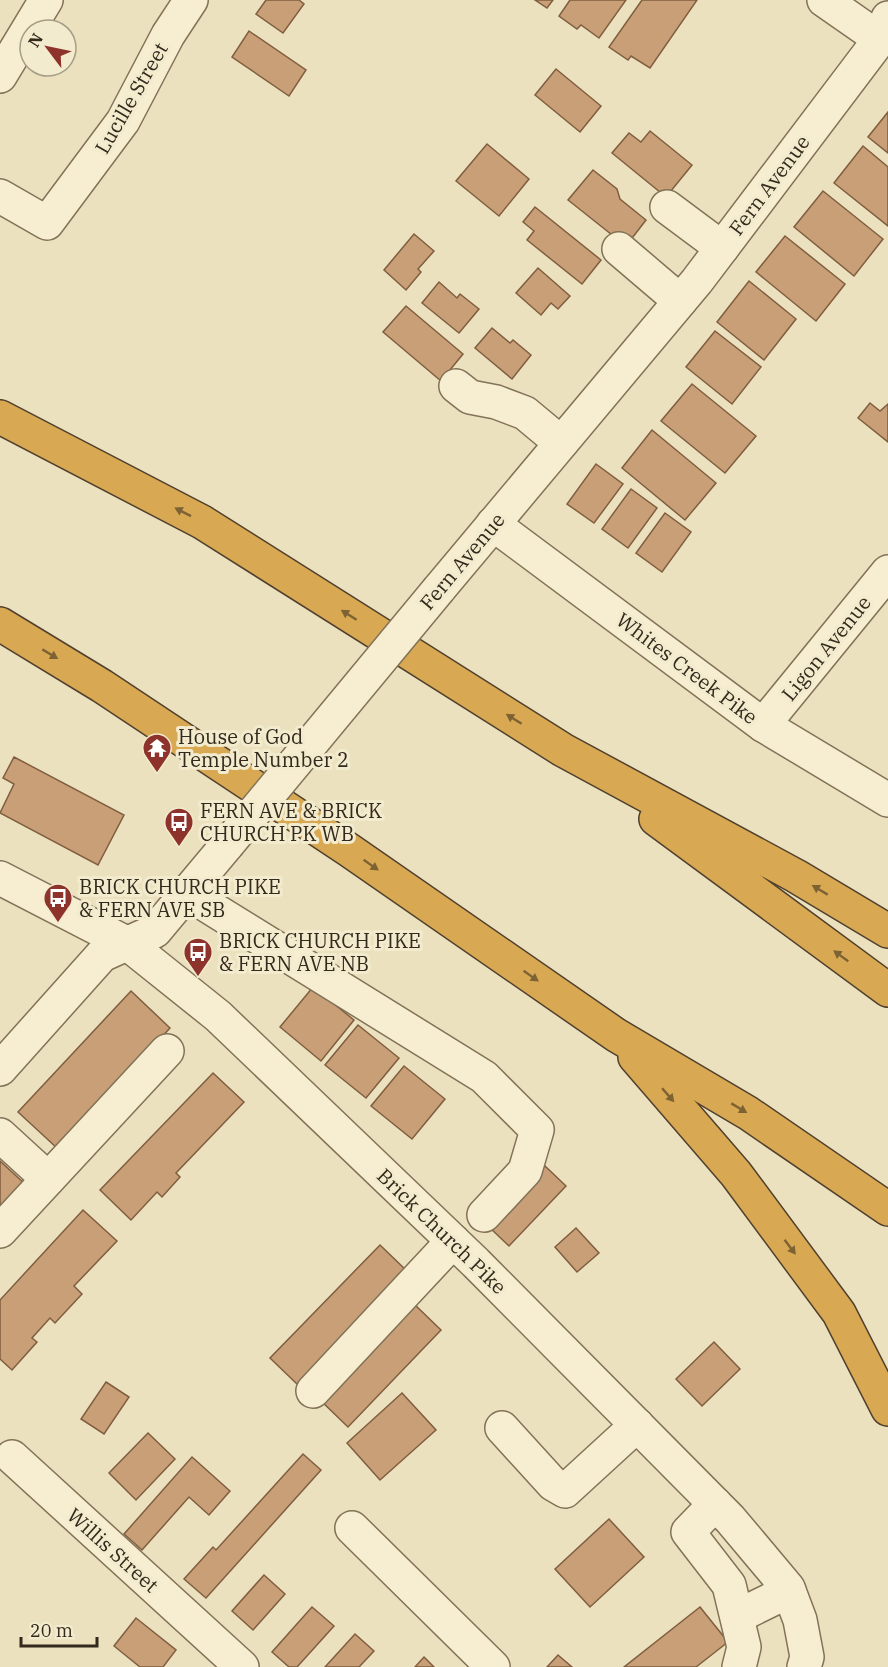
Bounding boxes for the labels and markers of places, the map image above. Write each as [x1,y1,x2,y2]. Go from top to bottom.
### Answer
place label: House of God Temple Number 2 [178,723,349,773]
temple icon: House of God Temple Number 2 [141,732,173,774]
place label: FERN AVE & BRICK CHURCH PK WB [200,797,382,847]
bus stop icon: FERN AVE & BRICK CHURCH PK WB [163,806,195,848]
place label: BRICK CHURCH PIKE & FERN AVE SB [79,873,281,923]
bus stop icon: BRICK CHURCH PIKE & FERN AVE SB [42,882,74,924]
place label: BRICK CHURCH PIKE & FERN AVE NB [219,927,421,977]
bus stop icon: BRICK CHURCH PIKE & FERN AVE NB [182,936,214,978]

